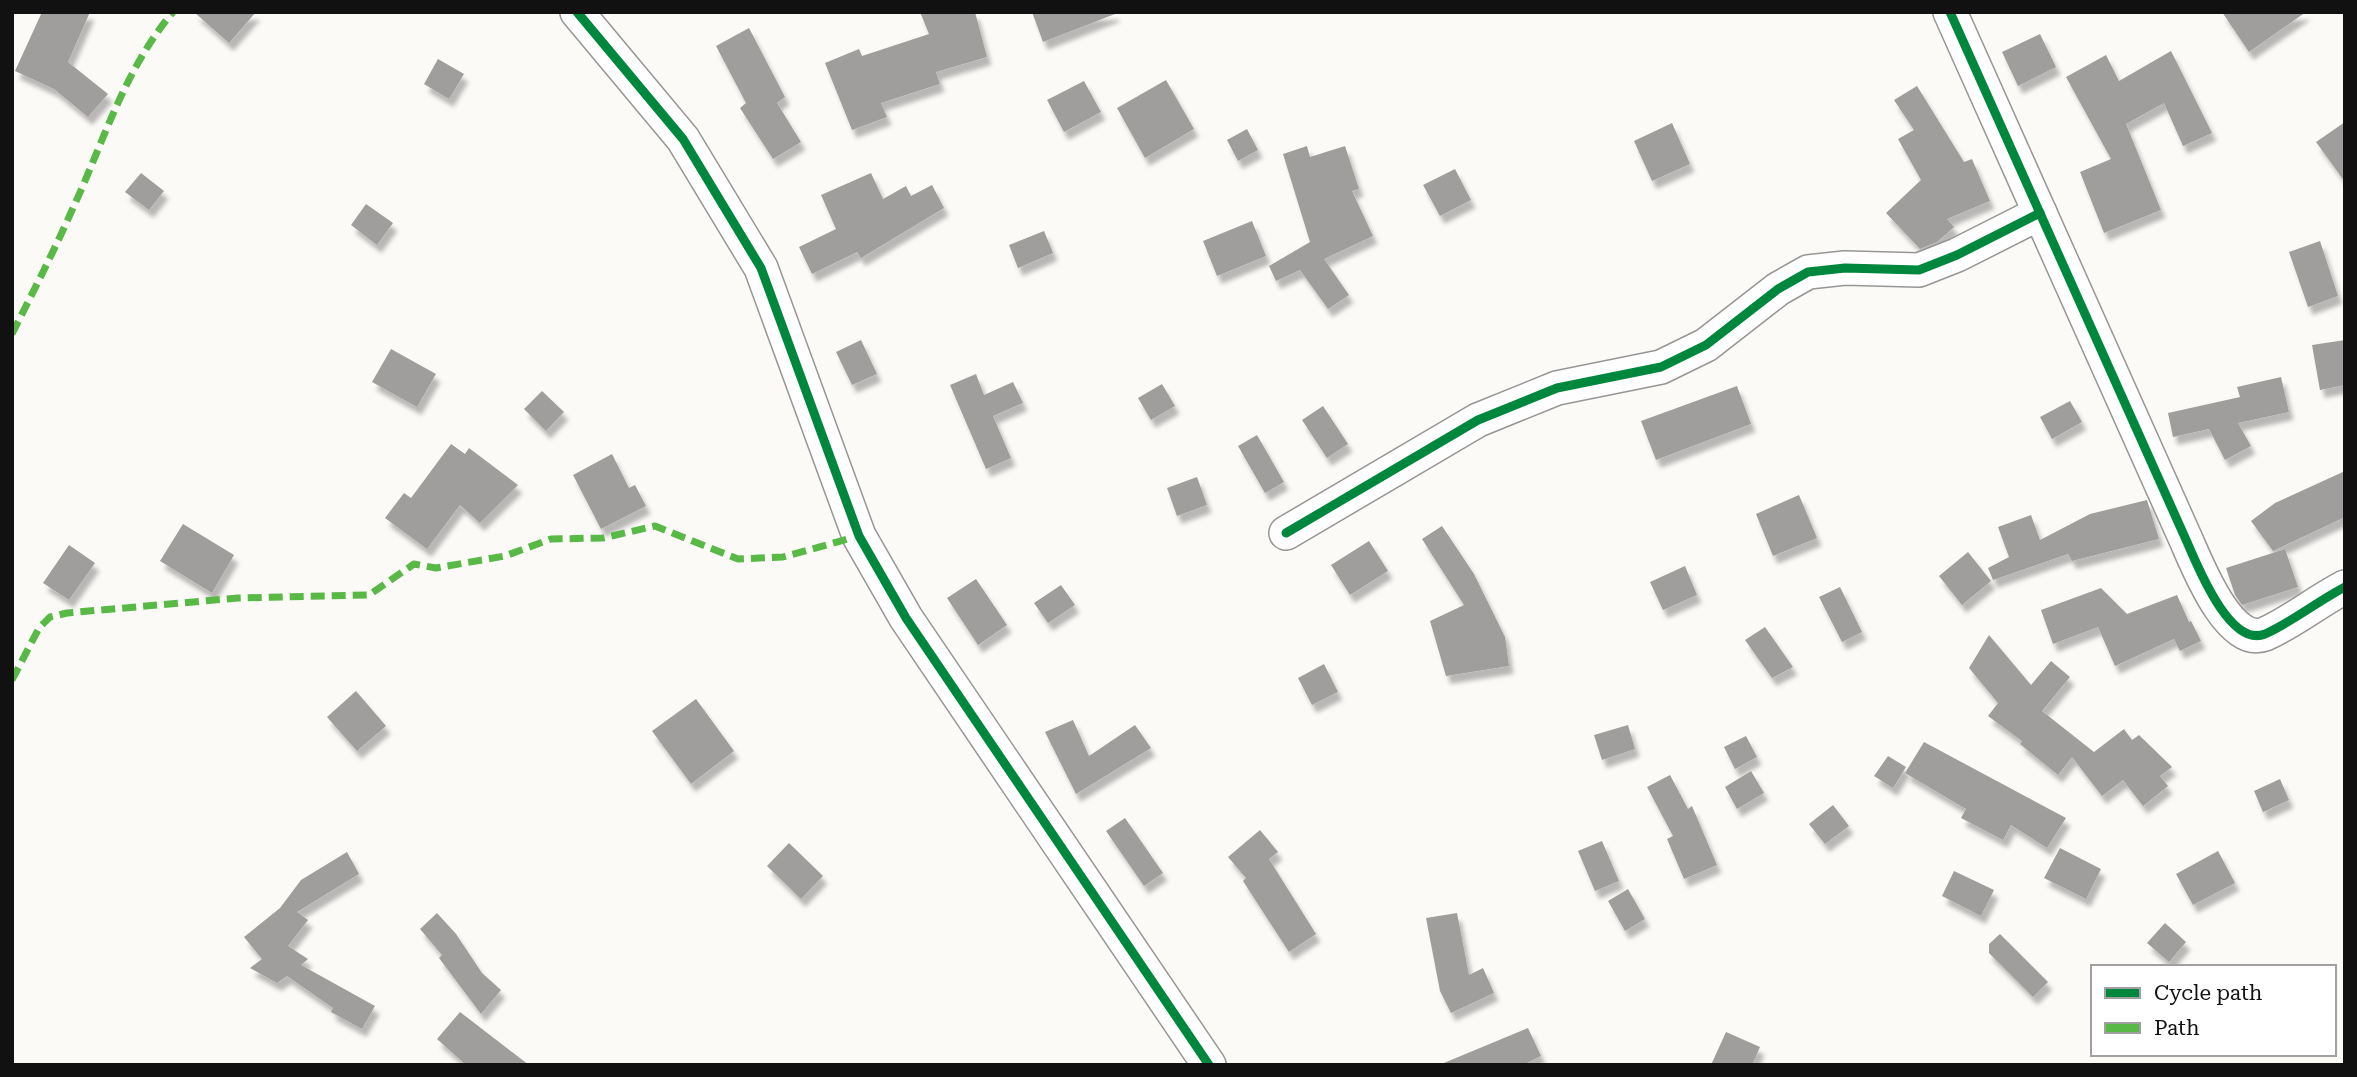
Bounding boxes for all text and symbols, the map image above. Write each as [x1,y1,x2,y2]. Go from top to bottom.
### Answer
legend [2091,965,2336,1056]
text: Cycle path [2154,981,2263,1005]
text: Path [2154,1016,2200,1040]

